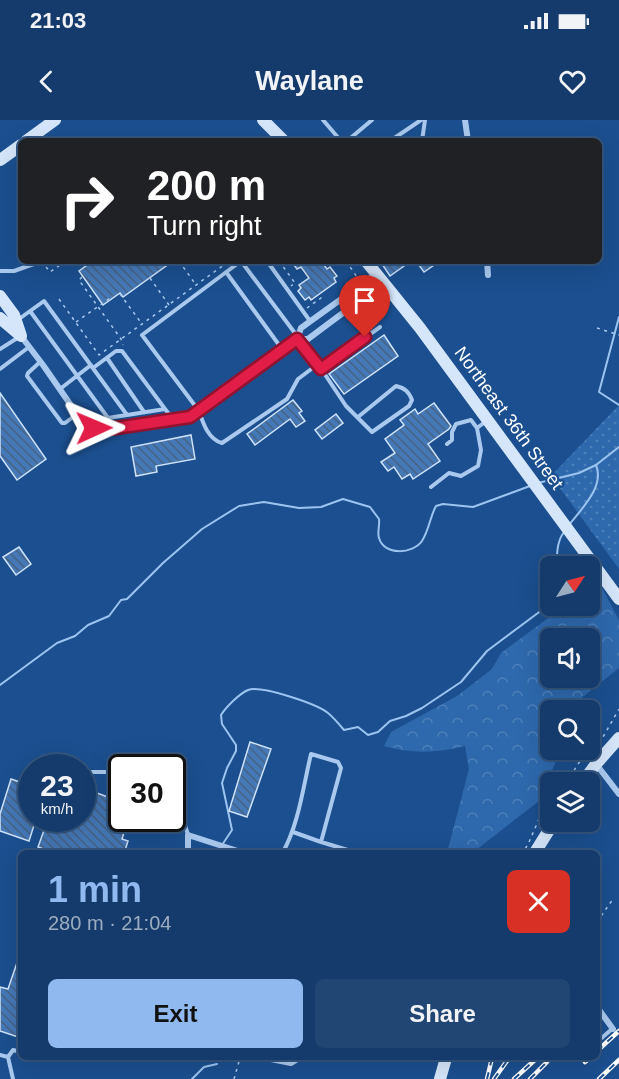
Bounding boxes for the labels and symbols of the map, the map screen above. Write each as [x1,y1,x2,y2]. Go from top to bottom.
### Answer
pin [339,275,390,337]
street label: Northeast 36th Street [451,343,567,493]
position arrow [62,396,126,460]
north arrow [540,556,600,616]
speed limit sign: 30 [108,754,186,832]

